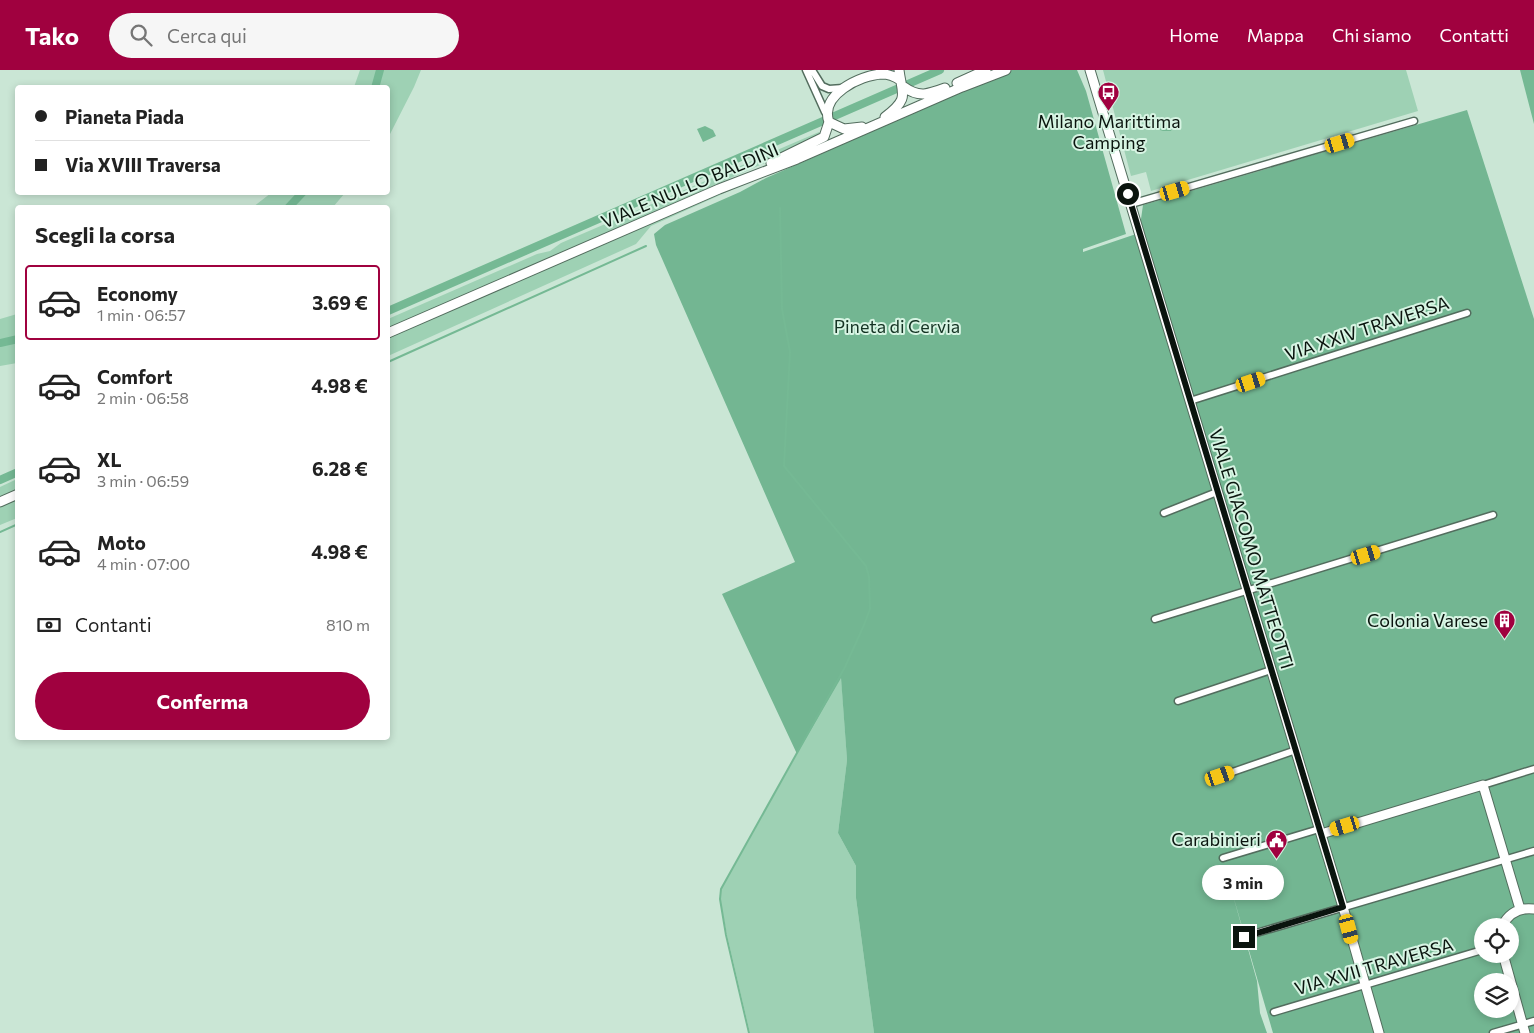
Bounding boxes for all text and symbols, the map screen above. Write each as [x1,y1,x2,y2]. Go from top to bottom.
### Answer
search box [109,13,459,58]
text: Tako [25,21,79,50]
icon: search [127,21,155,49]
text: Cerca qui [167,24,247,47]
text: Home [1169,24,1219,46]
text: Mappa [1247,24,1304,46]
text: Chi siamo [1332,24,1411,46]
text: Contatti [1439,24,1509,46]
bus stop icon: Milano Marittima Camping [1097,80,1121,111]
text: Pianeta Piada [65,105,184,128]
place label: Milano Marittima Camping [1037,110,1181,153]
car [1323,131,1356,155]
street label: VIALE NULLO BALDINI [598,138,782,232]
text: Via XVIII Traversa [65,153,221,176]
car [1158,180,1191,202]
route start [1117,183,1139,205]
text: Scegli la corsa [35,221,175,248]
icon: car [37,280,82,325]
text: Economy [97,282,178,305]
text: 3.69 € [312,291,368,314]
street label: VIA XXIV TRAVERSA [1282,291,1452,365]
text: 1 min · 06:57 [97,305,186,324]
park label: Pineta di Cervia [834,315,960,337]
icon: car [37,363,82,408]
text: Comfort [97,365,173,388]
car [1234,370,1267,394]
text: 4.98 € [311,374,368,397]
text: 2 min · 06:58 [97,388,189,407]
street label: VIALE GIACOMO MATTEOTTI [1205,426,1299,672]
icon: car [37,446,82,491]
text: XL [97,448,122,471]
text: 6.28 € [312,457,368,480]
text: 3 min · 06:59 [97,471,189,490]
icon: car [37,529,82,574]
text: Moto [97,531,146,554]
text: 4.98 € [311,540,368,563]
car [1349,543,1382,567]
text: 4 min · 07:00 [97,554,190,573]
place label: Colonia Varese [1367,609,1488,631]
building icon: Colonia Varese [1492,609,1516,640]
icon: cash [35,611,63,639]
text: Contanti [75,613,152,636]
text: 810 m [326,615,370,634]
button: Conferma [35,672,370,730]
car [1203,764,1236,788]
car [1328,814,1361,838]
place label: Carabinieri [1171,828,1261,850]
public building icon: Carabinieri [1265,828,1289,859]
callout: 3 min [1203,864,1285,900]
text: 3 min [1223,873,1263,892]
car [1337,913,1360,945]
map controls [1474,918,1519,1018]
button: locate [1474,918,1519,963]
route end [1233,926,1255,948]
street label: VIA XVII TRAVERSA [1292,933,1456,999]
button: layers [1474,973,1519,1018]

